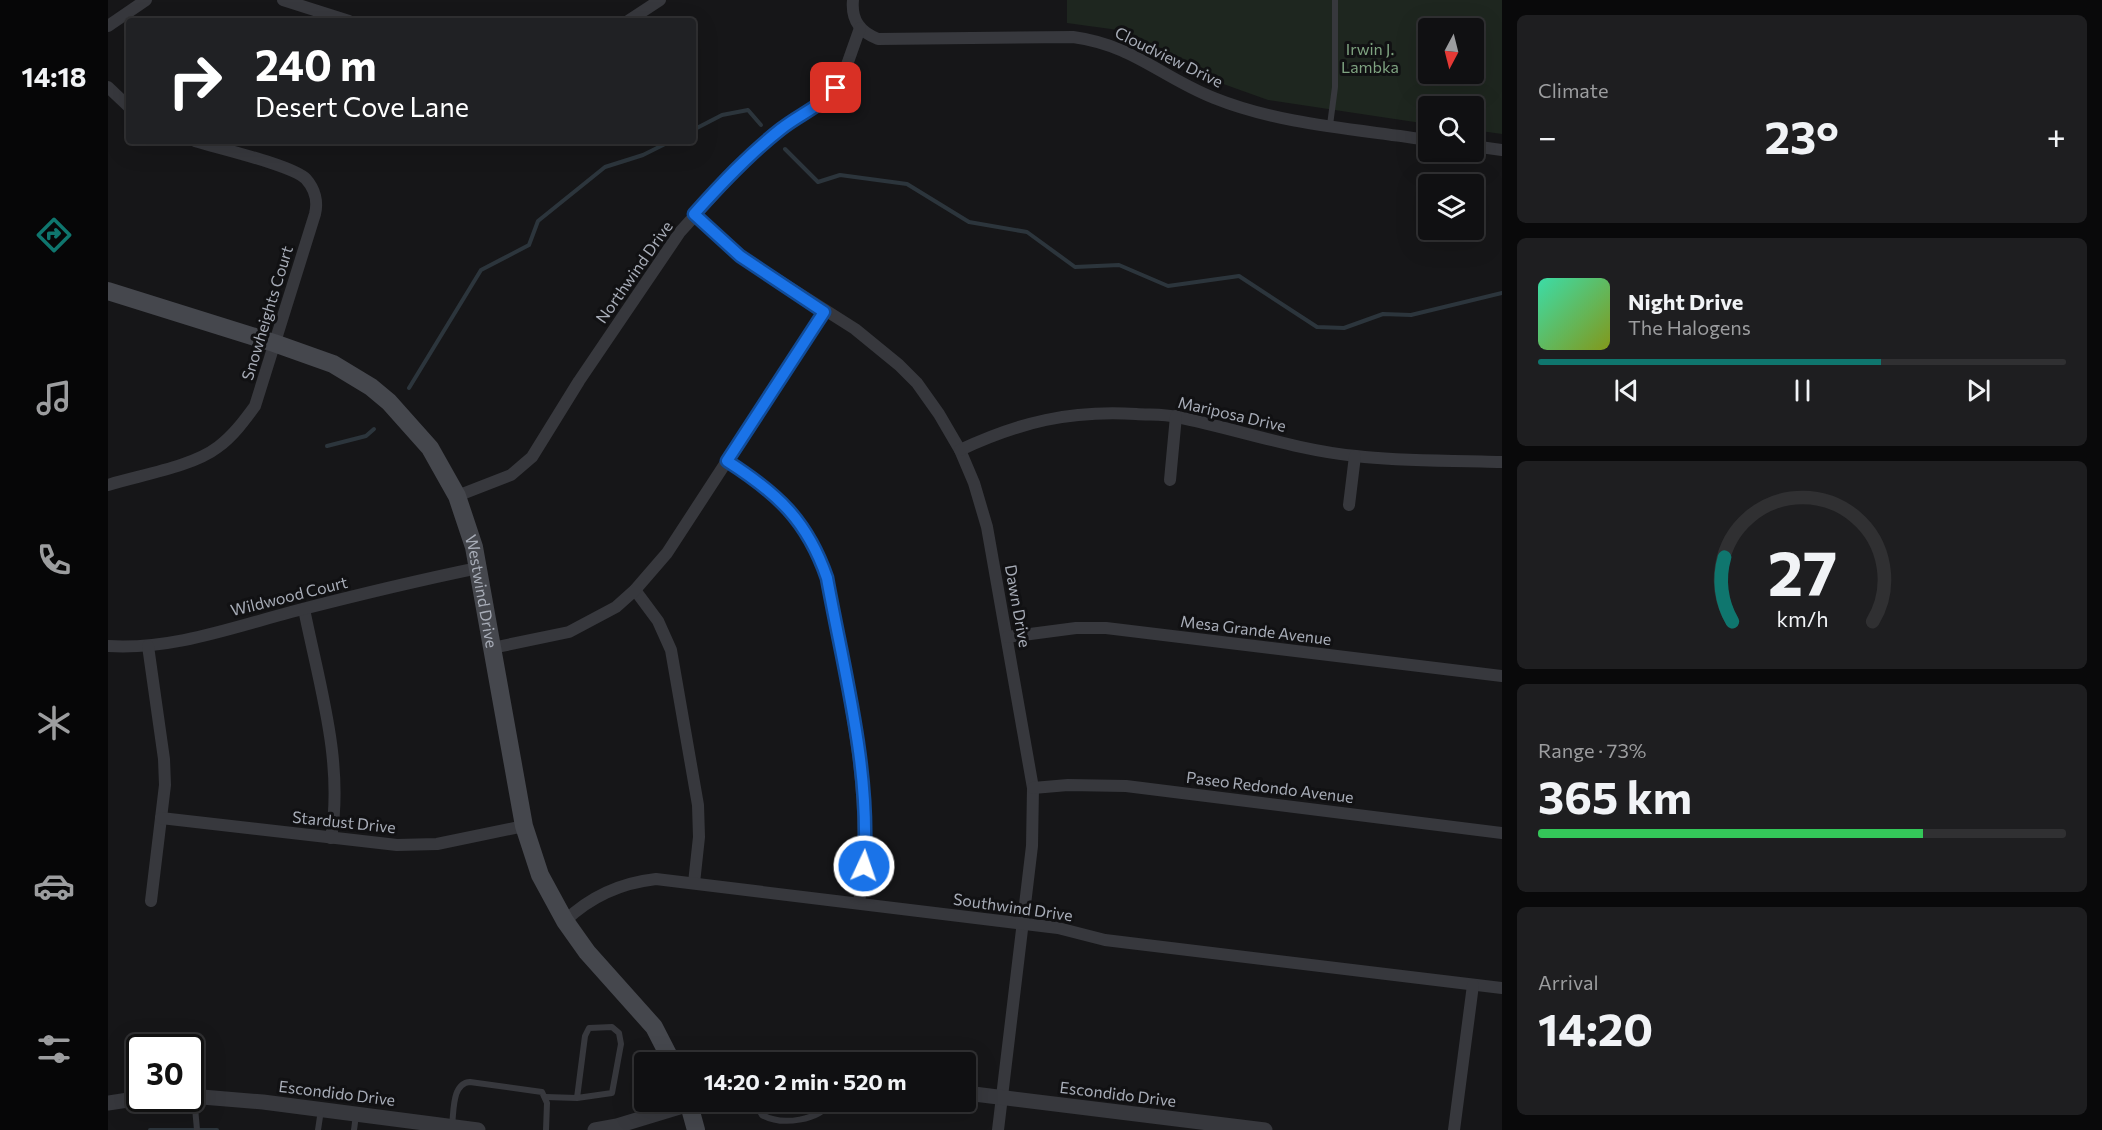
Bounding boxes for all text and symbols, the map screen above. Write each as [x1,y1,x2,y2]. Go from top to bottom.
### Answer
north arrow [1418,18,1484,84]
map controls [1418,18,1484,240]
street label: Cloudview Drive [1112,22,1226,91]
text: 240 m [255,38,377,90]
park label: Irwin J. Lambka [1341,39,1399,76]
icon: right [156,42,234,120]
text: 14:18 [22,60,86,93]
pin [810,62,861,113]
icon: arrive [819,71,852,104]
text: Climate [1538,78,1608,102]
text: Desert Cove Lane [255,90,469,123]
button: search [1418,96,1484,162]
text: 23° [1765,108,1839,163]
text: − [1538,115,1557,156]
text: + [2047,115,2066,156]
button: layers [1418,174,1484,240]
icon: directions [33,214,75,256]
street label: Northwind Drive [591,217,676,327]
street label: Snowheights Court [237,243,296,382]
text: Night Drive [1628,288,1743,315]
text: The Halogens [1628,315,1751,339]
icon: previous [1610,374,1643,407]
icon: pause [1786,374,1819,407]
icon: next [1962,374,1995,407]
icon: music [33,377,75,419]
street label: Mariposa Drive [1176,392,1288,435]
street label: Westwind Drive [462,532,502,649]
text: 27 [1767,533,1837,609]
icon: phone [33,539,75,581]
street label: Dawn Drive [1002,563,1035,649]
street label: Wildwood Court [228,572,350,619]
text: km/h [1776,605,1828,631]
street label: Mesa Grande Avenue [1179,611,1333,648]
icon: climate [33,702,75,744]
text: Range · 73% [1538,738,1646,762]
street label: Paseo Redondo Avenue [1185,767,1355,806]
text: 365 km [1538,768,1692,823]
street label: Stardust Drive [291,807,397,836]
position arrow [832,834,896,898]
icon: car [33,865,75,907]
street label: Southwind Drive [952,889,1074,924]
text: Arrival [1538,970,1599,994]
text: 14:20 [1538,1000,1653,1055]
icon: filters [33,1028,75,1070]
speed limit sign: 30 [126,1034,204,1112]
text: 14:20 · 2 min · 520 m [704,1068,906,1095]
street label: Escondido Drive [278,1076,396,1109]
street label: Escondido Drive [1059,1077,1177,1110]

